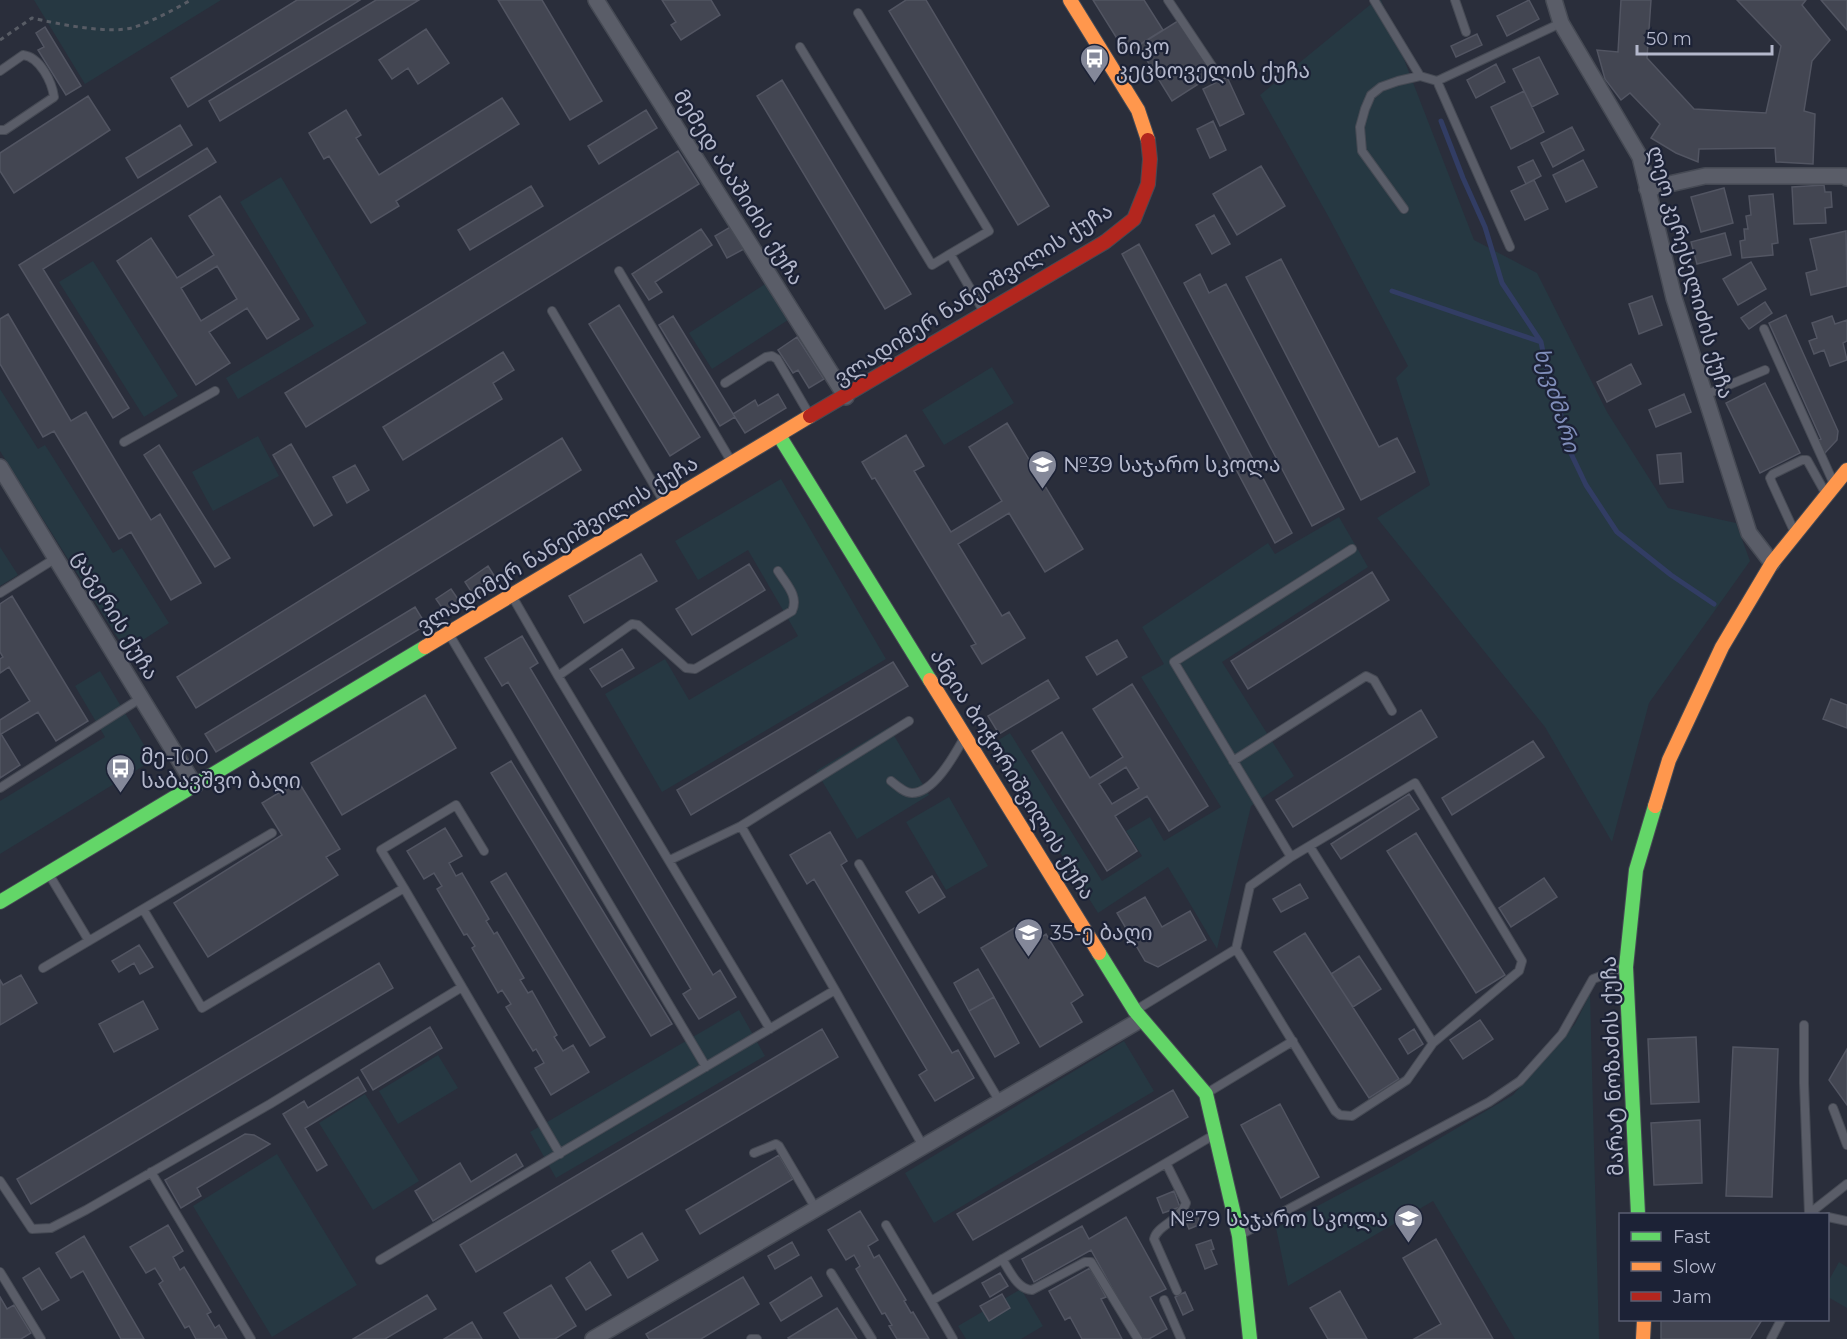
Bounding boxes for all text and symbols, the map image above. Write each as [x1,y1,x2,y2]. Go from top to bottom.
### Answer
scale bar [1637,18,1772,56]
text: 50 m [1646,28,1692,50]
place label: ნიკო კეცხოველის ქუჩა [1116,34,1310,84]
bus stop icon: ნიკო კეცხოველის ქუჩა [1079,42,1111,84]
street label: მემედ აბაშიძის ქუჩა [668,85,809,290]
street label: ლეო კერესელიძის ქუჩა [1642,143,1739,402]
street label: ვლადიმერ ნანეიშვილის ქუჩა [829,198,1117,391]
water label: ხევძმარი [1528,345,1586,457]
school or university icon: №39 საჯარო სკოლა [1026,448,1058,490]
street label: ვლადიმერ ნანეიშვილის ქუჩა [412,450,703,639]
place label: №39 საჯარო სკოლა [1063,452,1281,478]
street label: ცაგერის ქუჩა [68,546,164,684]
street label: ანგია ბოჭორიშვილის ქუჩა [925,644,1101,904]
place label: მე-100 საბავშვო ბაღი [141,744,301,794]
bus stop icon: მე-100 საბავშვო ბაღი [104,752,136,794]
school or university icon: 35-ე ბაღი [1013,916,1045,958]
place label: 35-ე ბაღი [1050,920,1153,946]
street label: მარატ ნოზაძის ქუჩა [1596,956,1628,1176]
school or university icon: №79 საჯარო სკოლა [1393,1202,1425,1244]
place label: №79 საჯარო სკოლა [1169,1206,1388,1232]
legend [1619,1213,1829,1321]
text: Fast [1673,1226,1711,1248]
text: Slow [1673,1256,1716,1278]
text: Jam [1672,1286,1712,1308]

